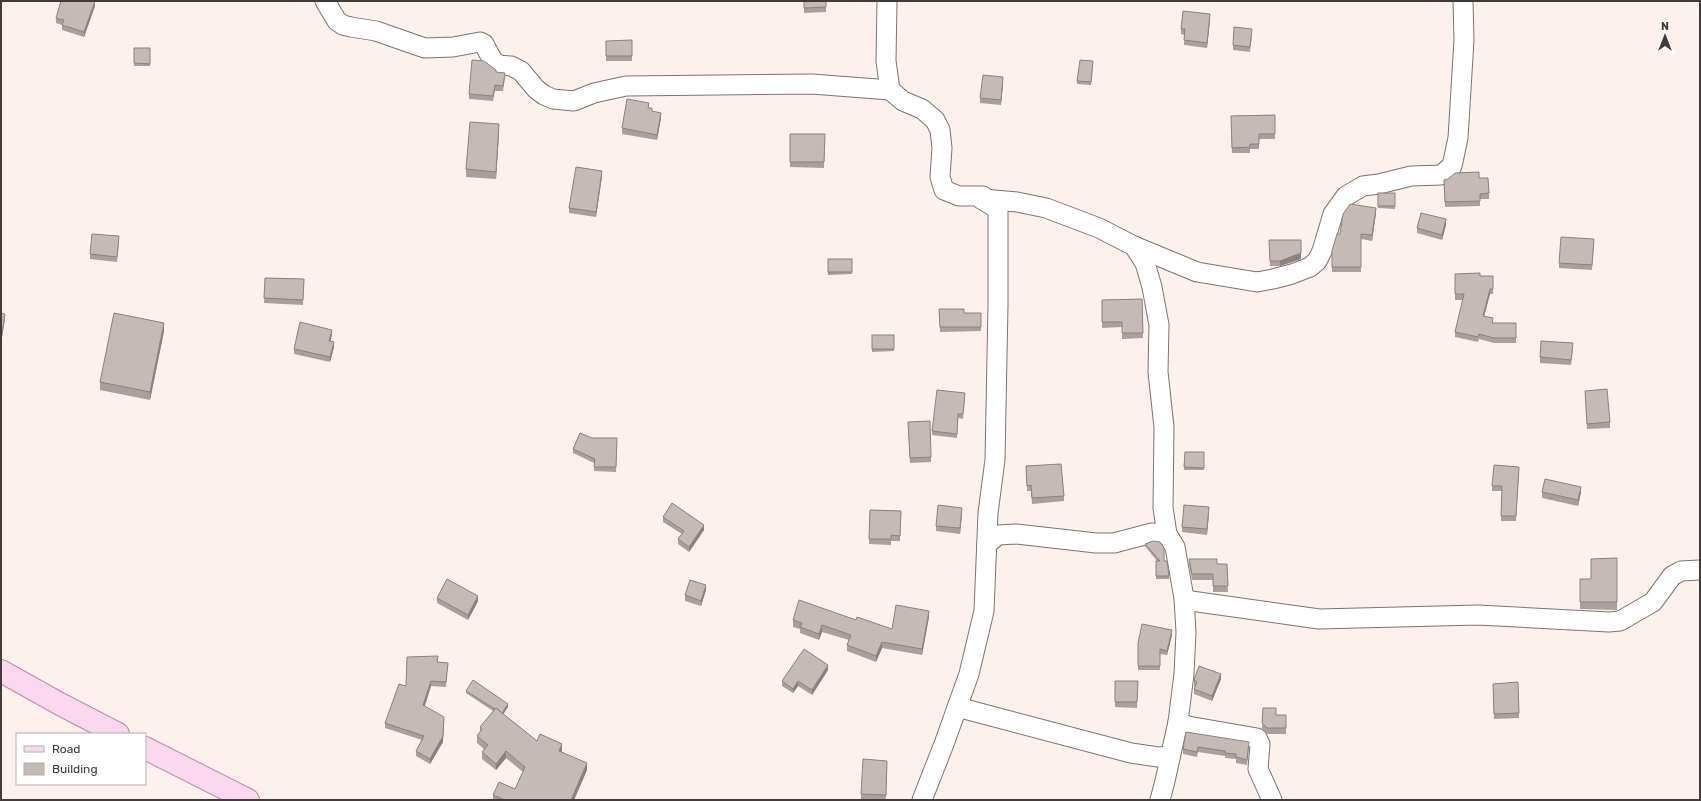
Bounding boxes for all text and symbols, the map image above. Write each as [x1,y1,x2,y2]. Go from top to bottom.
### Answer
north arrow [1645,16,1685,56]
text: N [1661,20,1669,33]
legend [16,733,146,785]
text: Road [52,742,80,756]
text: Building [52,762,98,776]

